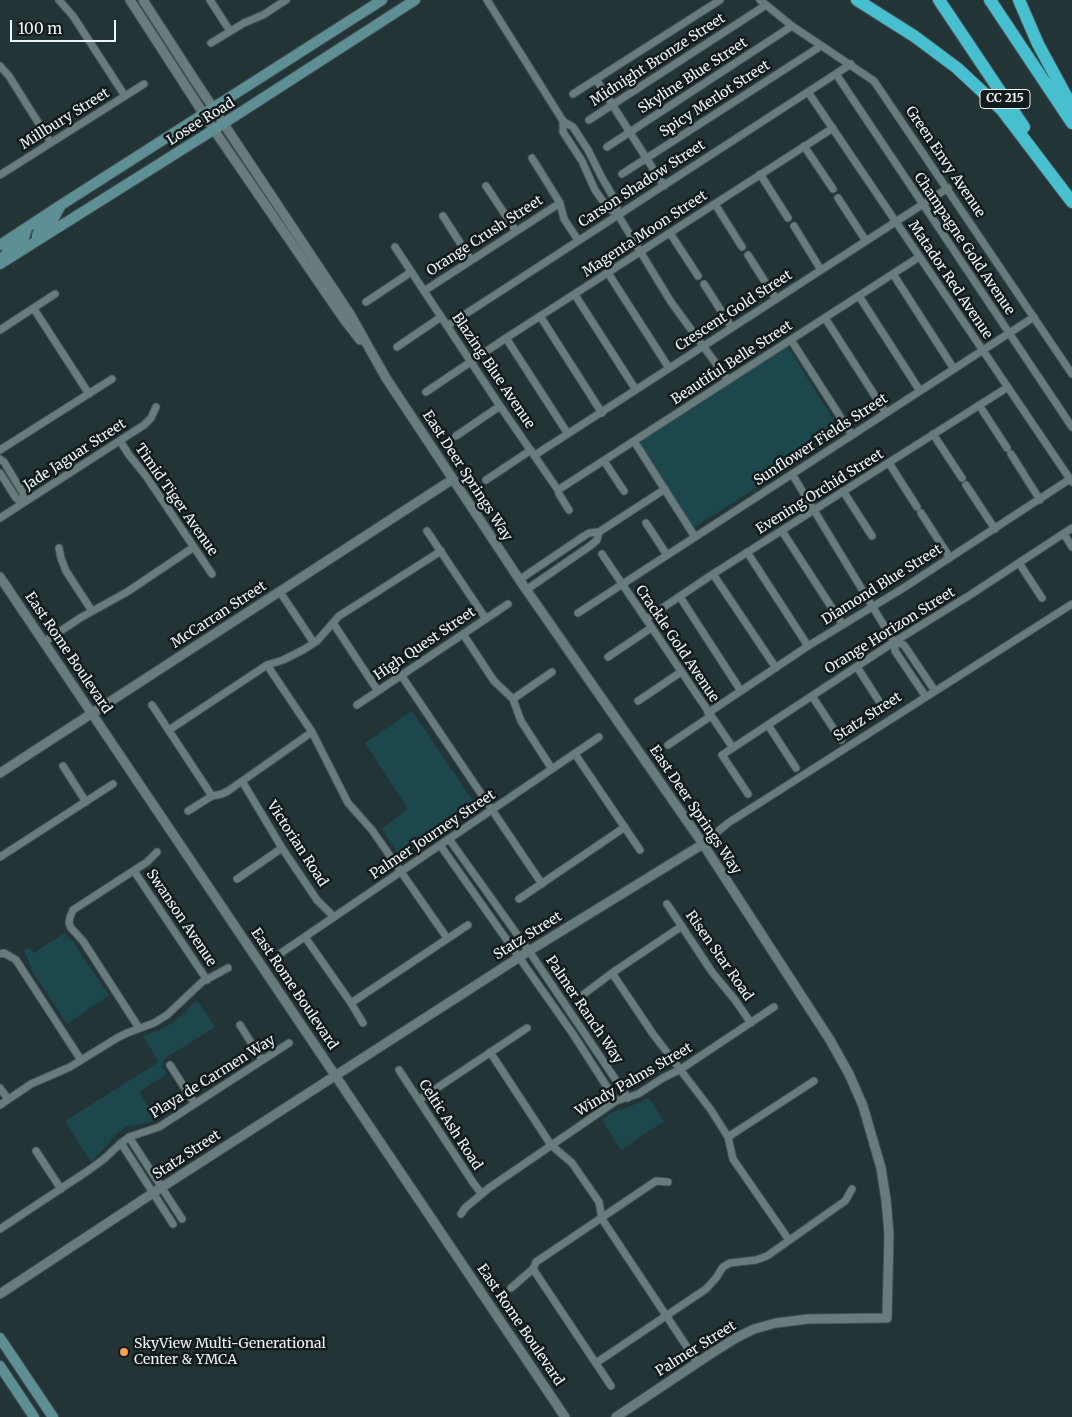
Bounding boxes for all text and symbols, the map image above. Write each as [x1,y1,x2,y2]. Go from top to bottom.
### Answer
scale bar [12,10,119,42]
street label: Midnight Bronze Street [587,10,729,110]
text: 100 m [18,19,62,38]
street label: Skyline Blue Street [635,34,751,118]
street label: Spicy Merlot Street [657,57,773,141]
street label: Millbury Street [17,85,113,153]
road number: CC 215 [980,90,1030,108]
street label: Losee Road [164,95,238,149]
street label: Green Envy Avenue [902,103,988,221]
street label: Carson Shadow Street [576,137,708,231]
street label: Champagne Gold Avenue [910,170,1018,318]
street label: Magenta Moon Street [579,187,711,281]
street label: Orange Crush Street [424,192,546,280]
street label: Matador Red Avenue [904,218,996,342]
street label: Crescent Gold Street [672,267,796,355]
street label: Blazing Blue Avenue [448,310,538,432]
street label: Beautiful Belle Street [668,318,796,408]
street label: Sunflower Fields Street [751,390,891,490]
street label: East Deer Springs Way [419,408,515,544]
street label: Jade Jaguar Street [21,416,129,494]
street label: Timid Tiger Avenue [131,441,221,559]
street label: Evening Orchid Street [753,446,887,538]
street label: Diamond Blue Street [819,541,945,629]
street label: McCarran Street [168,578,270,652]
street label: Crackle Gold Avenue [632,582,722,706]
street label: Orange Horizon Street [822,584,958,678]
street label: East Rome Boulevard [21,589,115,717]
street label: High Quest Street [371,604,479,684]
street label: Statz Street [831,689,905,745]
street label: East Deer Springs Way [646,742,744,878]
street label: Palmer Journey Street [367,787,499,883]
street label: Victorian Road [263,798,331,890]
street label: Swanson Avenue [142,866,220,970]
street label: Statz Street [491,908,565,964]
street label: Risen Star Road [682,908,756,1004]
street label: East Rome Boulevard [247,925,341,1053]
street label: Palmer Ranch Way [542,953,626,1067]
street label: Playa de Carmen Way [147,1032,279,1122]
street label: Windy Palms Street [572,1040,696,1120]
street label: Celtic Ash Road [415,1077,485,1173]
street label: Statz Street [150,1127,224,1183]
street label: East Rome Boulevard [473,1261,567,1389]
street label: Palmer Street [653,1318,739,1380]
place label: SkyView Multi-Generational Center & YMCA [134,1336,326,1368]
marker: SkyView Multi-Generational Center & YMCA [118,1346,130,1358]

